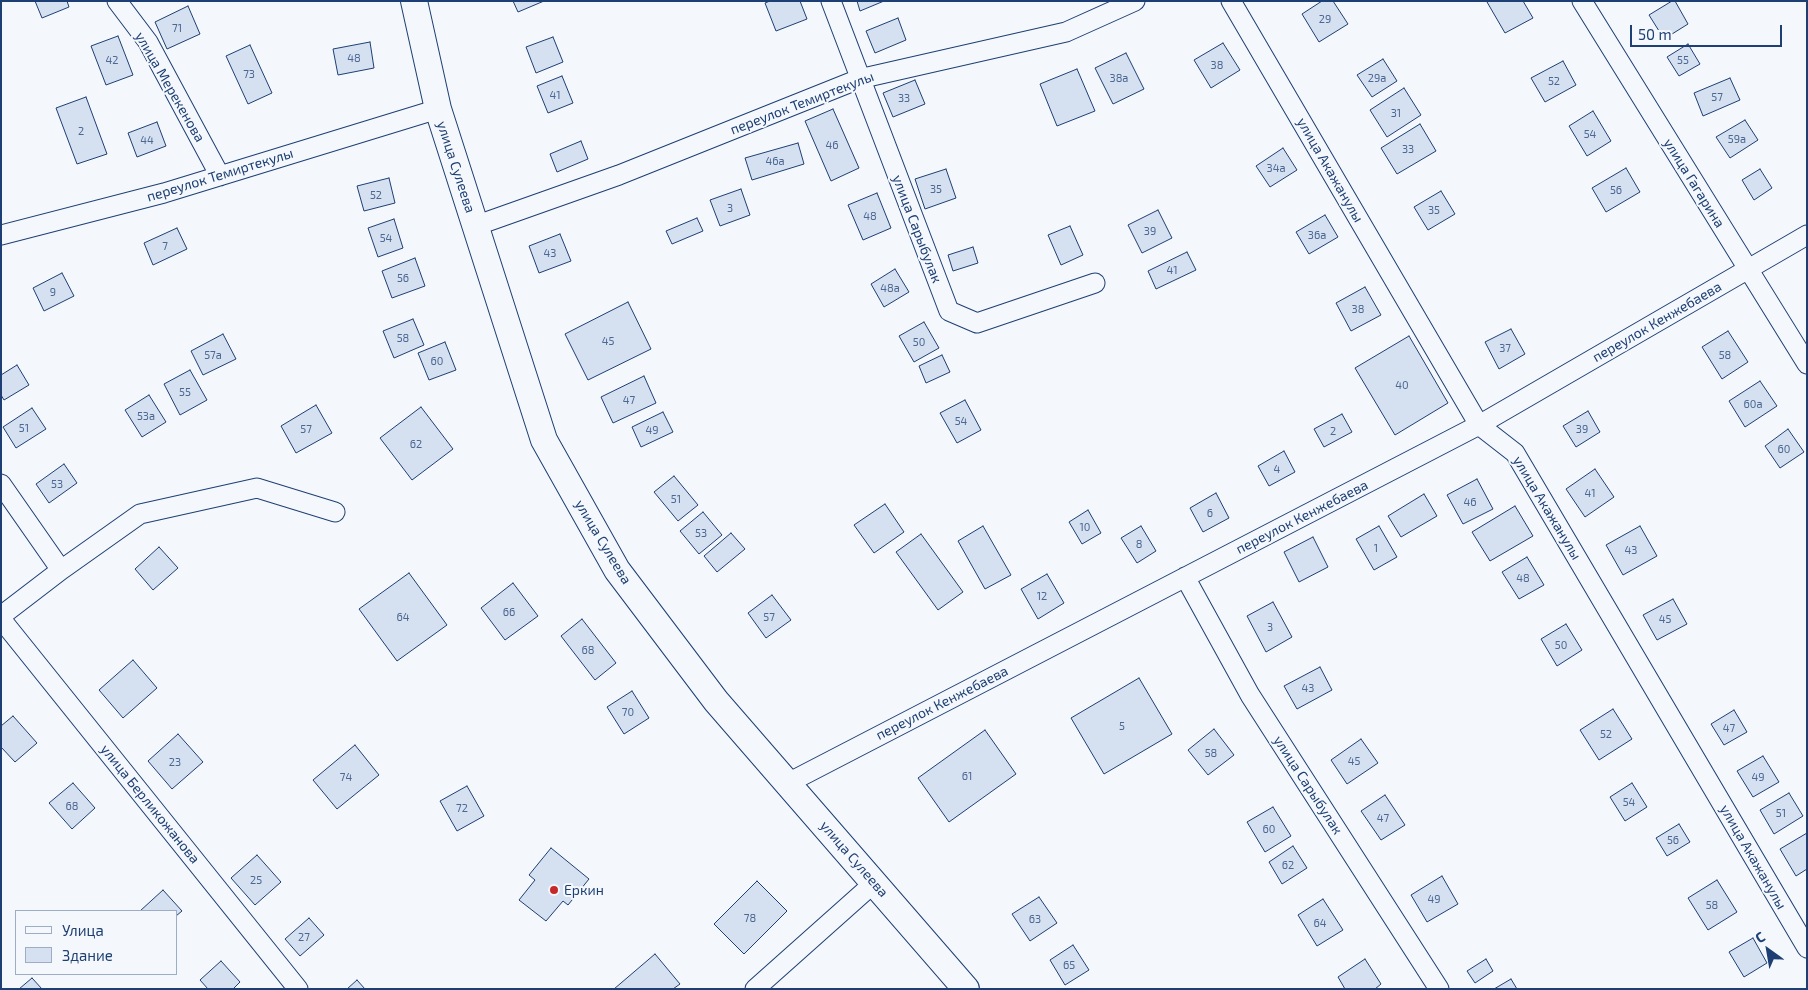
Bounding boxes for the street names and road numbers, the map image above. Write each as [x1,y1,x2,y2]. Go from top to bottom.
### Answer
street label: улица Мерекенова [132,29,208,145]
street label: переулок Темиртекулы [728,68,876,138]
street label: улица Акажанулы [1293,115,1367,225]
street label: улица Сулеева [433,119,479,215]
street label: улица Гагарина [1660,135,1728,231]
street label: переулок Темиртекулы [145,145,295,205]
street label: улица Сарыбулак [889,173,945,285]
street label: переулок Кенжебаева [1590,278,1724,366]
street label: улица Акажанулы [1509,453,1585,563]
street label: переулок Кенжебаева [1233,476,1371,558]
street label: улица Сулеева [571,497,635,587]
street label: переулок Кенжебаева [873,662,1011,744]
street label: улица Сарыбулак [1270,733,1346,837]
street label: улица Берликожанова [97,741,203,867]
street label: улица Акажанулы [1716,802,1790,912]
street label: улица Сулеева [816,817,892,901]

